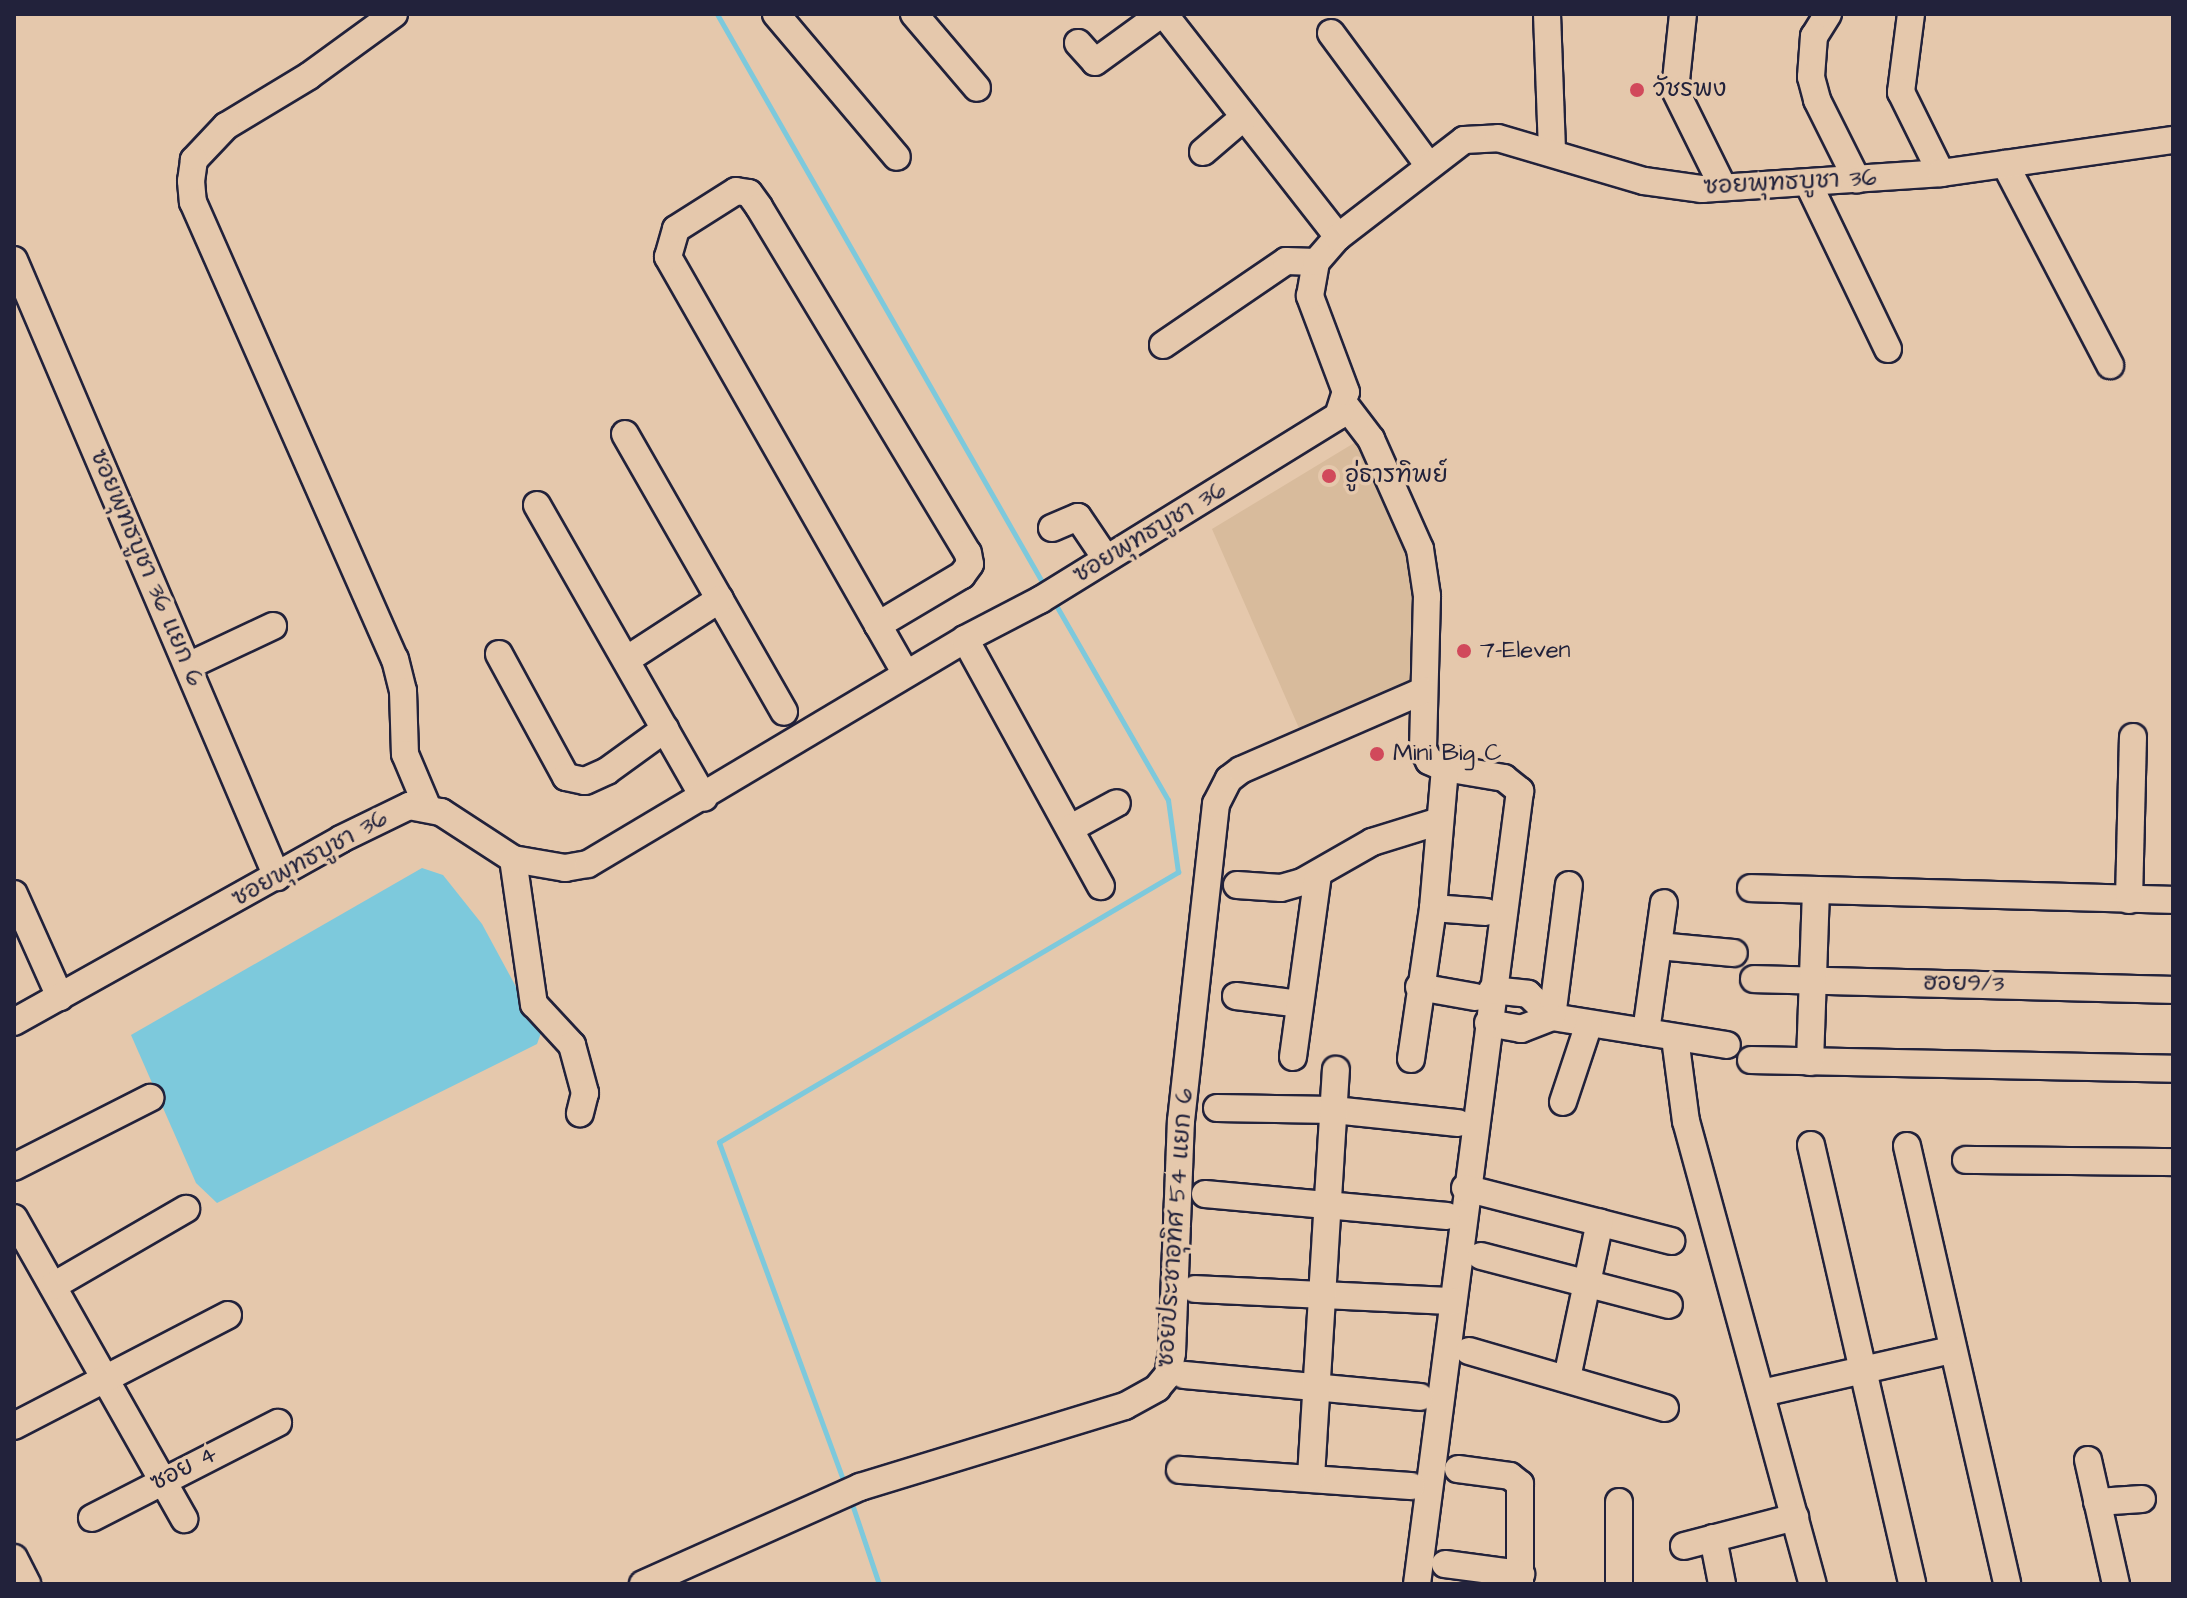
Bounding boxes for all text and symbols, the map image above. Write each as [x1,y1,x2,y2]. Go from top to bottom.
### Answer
place label: วัชรพง [1653,76,1726,104]
marker: วัชรพง [1628,81,1646,99]
street label: ซอยพุทธบูชา 36 [1703,164,1877,202]
street label: ซอยพุทธบูชา 36 แยก 6 [83,445,209,691]
place label: อู่ธารทิพย์ [1345,462,1448,490]
marker: อู่ธารทิพย์ [1320,467,1338,485]
street label: ซอยพุทธบูชา 36 [1068,476,1232,590]
place label: 7-Eleven [1480,637,1571,665]
marker: 7-Eleven [1455,642,1473,660]
place label: Mini Big C [1393,740,1501,768]
marker: Mini Big C [1368,745,1386,763]
street label: ซอยพุทธบูชา 36 [227,804,393,914]
street label: ฮอย9/3 [1924,969,2004,999]
street label: ซอยประชาอุทิศ 54 แยก 6 [1152,1087,1200,1369]
street label: ซอย 4 [146,1440,222,1498]

